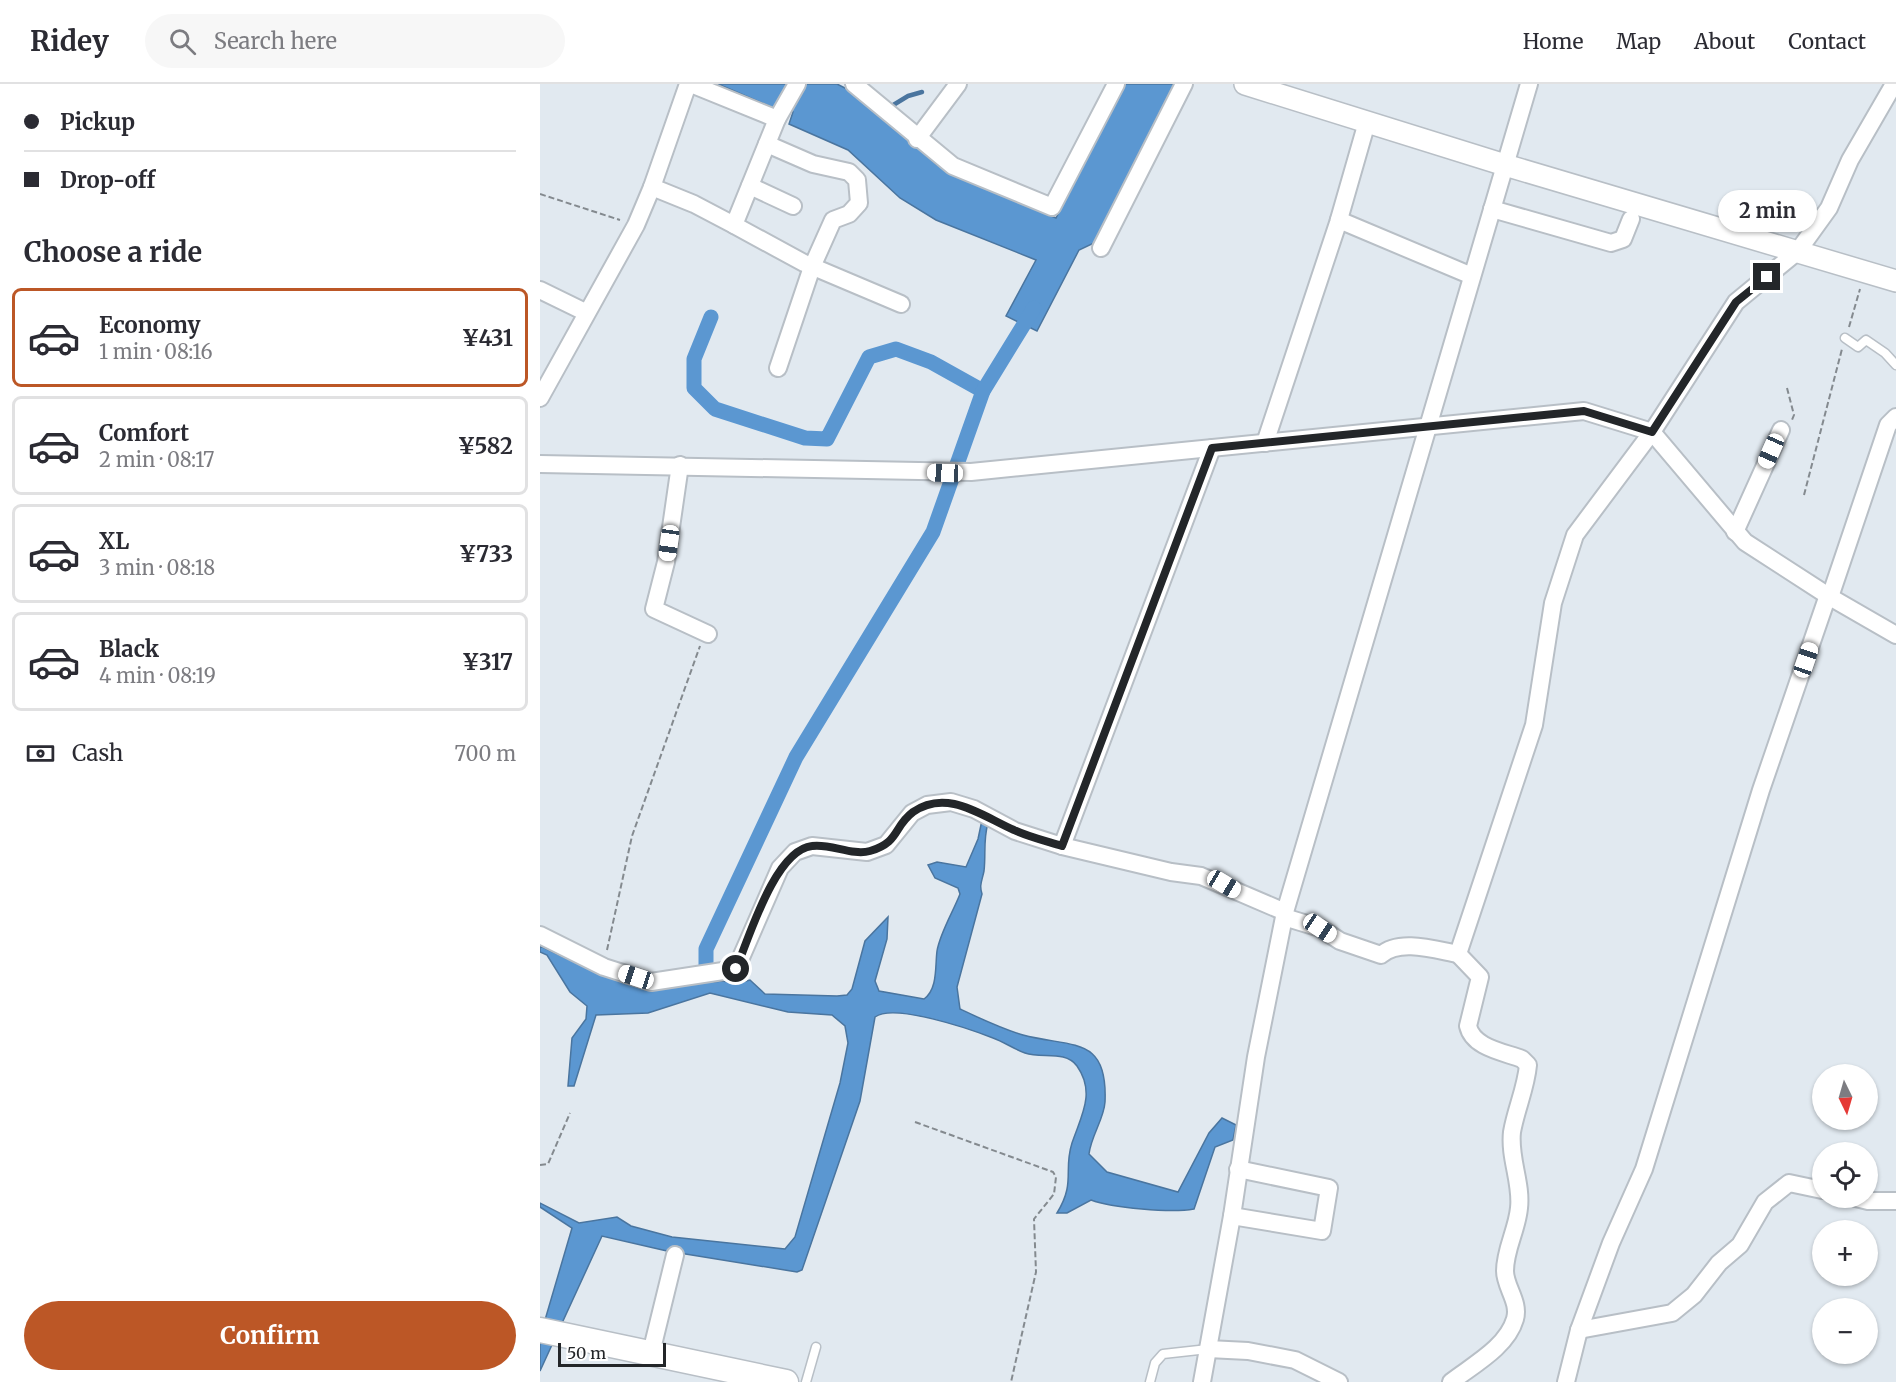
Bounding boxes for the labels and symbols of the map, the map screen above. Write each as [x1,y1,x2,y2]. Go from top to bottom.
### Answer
callout: 2 min [1718,190,1816,232]
route end [1753,263,1780,290]
car [1755,431,1787,471]
car [927,463,963,483]
car [658,524,680,562]
car [1792,640,1820,680]
car [1204,867,1244,901]
car [1300,910,1340,946]
route start [722,955,749,982]
car [616,963,656,991]
north arrow [1812,1064,1878,1130]
scale bar [558,1340,666,1368]

